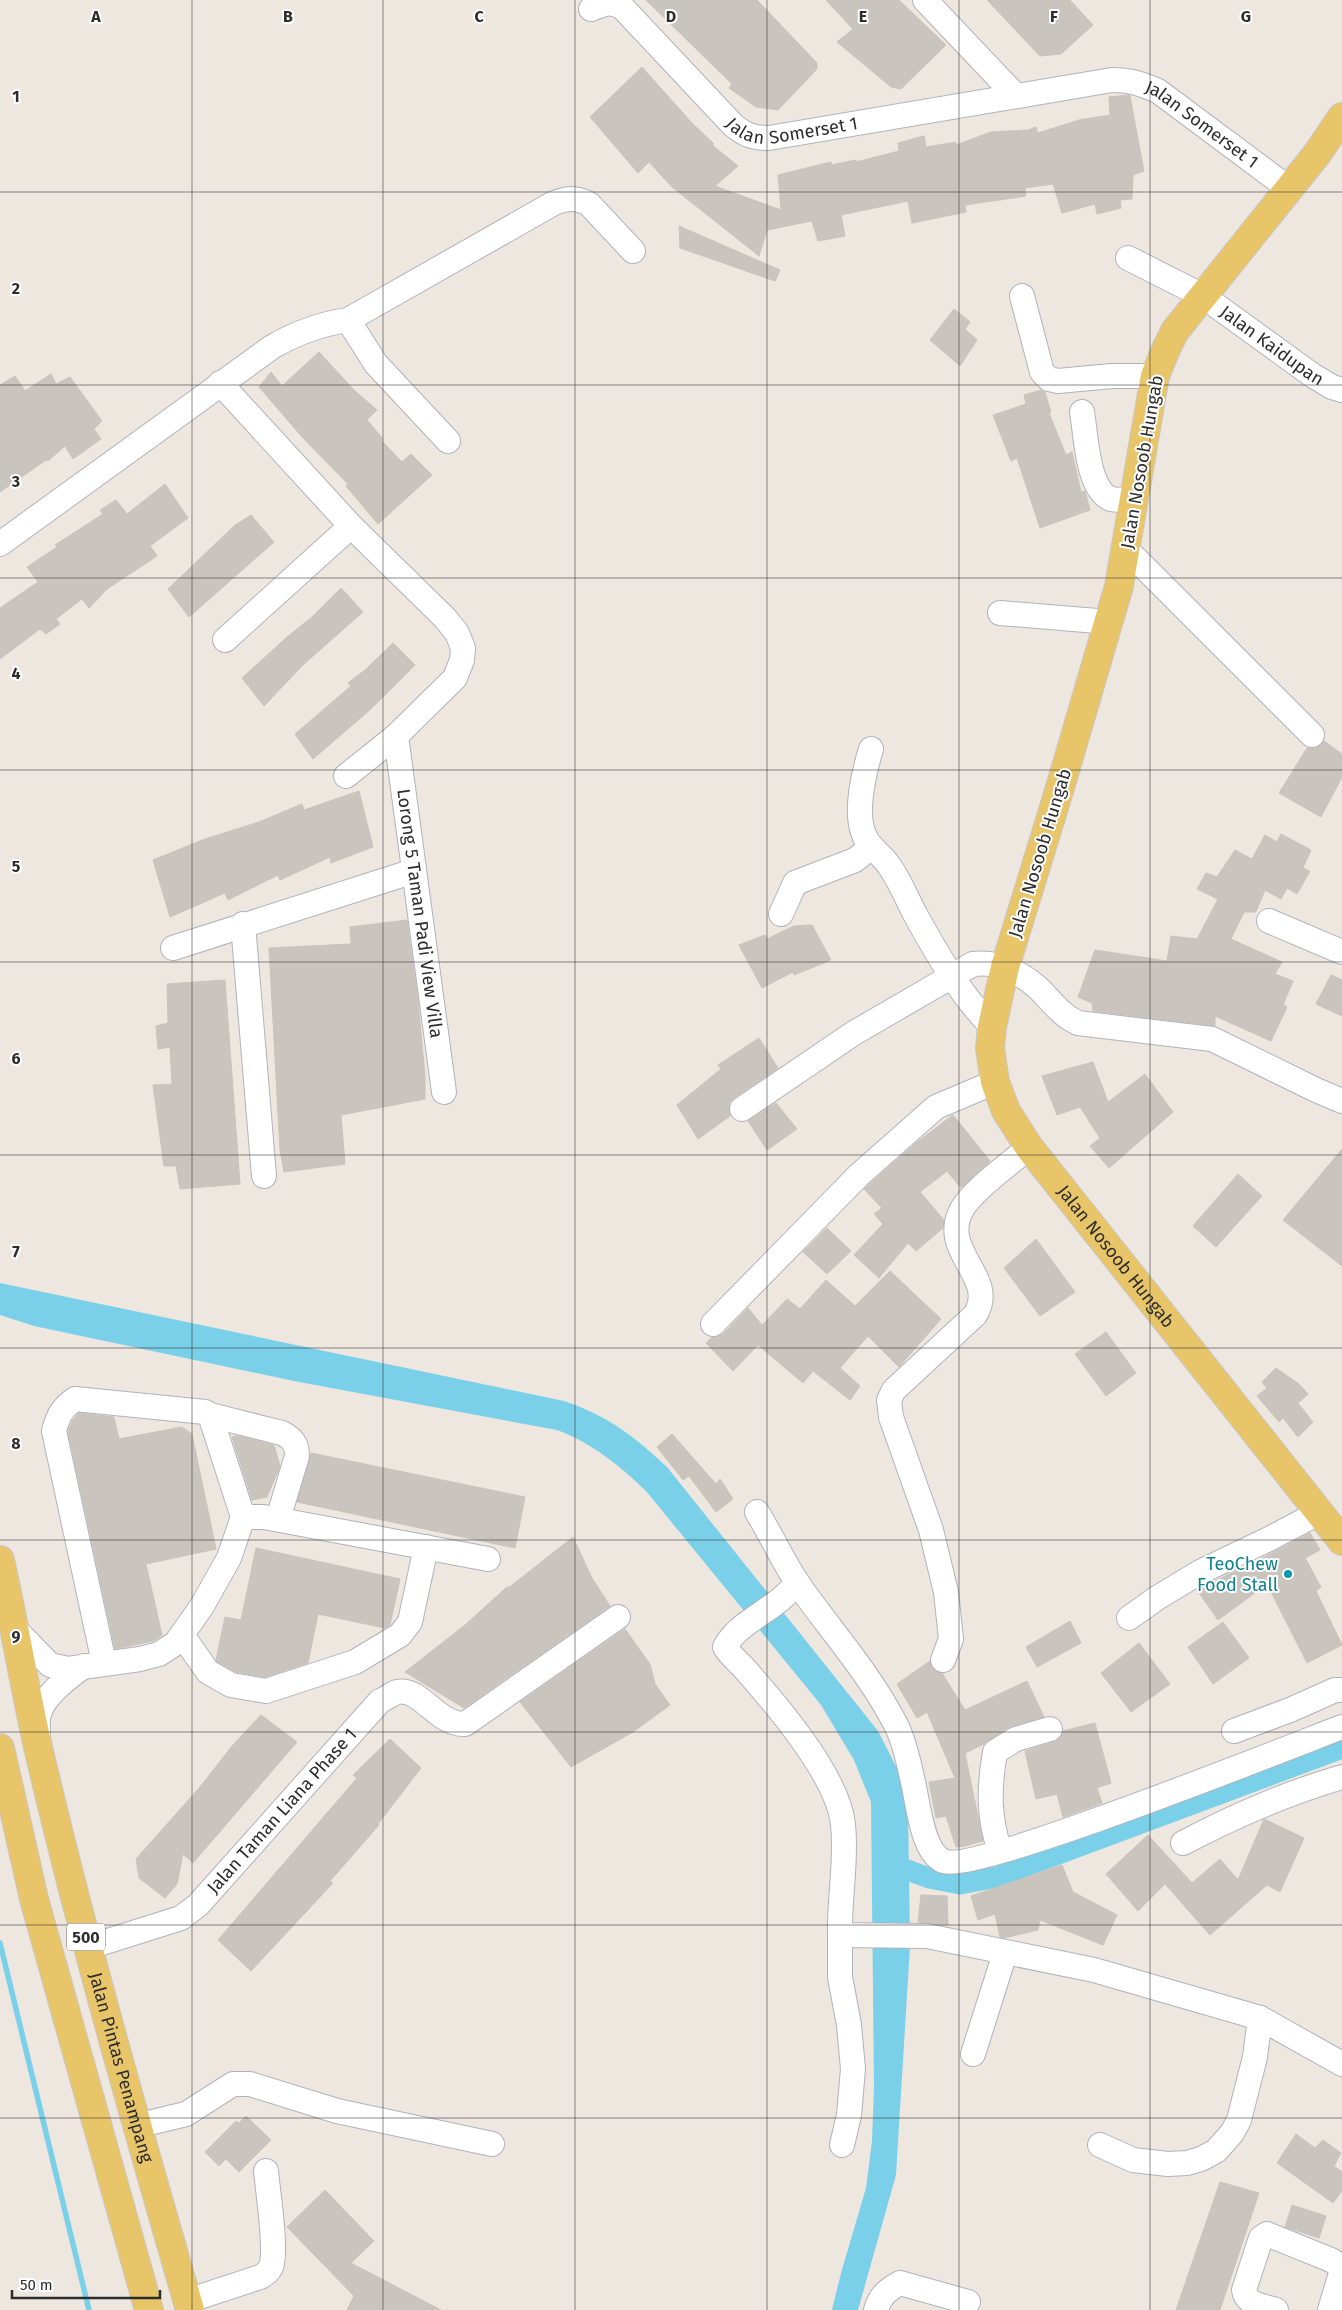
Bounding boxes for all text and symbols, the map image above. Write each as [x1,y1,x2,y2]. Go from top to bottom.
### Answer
text: A [90,7,101,26]
text: B [283,7,293,26]
text: C [474,7,484,26]
text: D [666,7,676,26]
text: E [859,7,867,26]
text: F [1050,7,1058,26]
text: G [1241,7,1251,26]
street label: Jalan Somerset 1 [1142,76,1263,173]
text: 1 [12,87,20,106]
street label: Jalan Somerset 1 [721,112,859,149]
text: 2 [12,279,20,298]
street label: Jalan Kaidupan [1216,301,1328,390]
street label: Jalan Nosoob Hungab [1116,373,1168,551]
text: 3 [11,472,20,491]
text: 4 [11,664,21,683]
street label: Jalan Nosoob Hungab [1004,766,1076,940]
street label: Lorong 5 Taman Padi View Villa [392,787,448,1039]
text: 5 [12,857,21,876]
text: 6 [11,1049,21,1068]
street label: Jalan Nosoob Hungab [1053,1181,1179,1332]
text: 7 [12,1242,20,1261]
text: 8 [11,1434,21,1453]
place label: TeoChew Food Stall [1197,1553,1278,1596]
marker: TeoChew Food Stall [1282,1568,1294,1580]
text: 9 [12,1627,21,1646]
street label: Jalan Taman Liana Phase 1 [202,1724,362,1898]
road number: 500 [67,1924,105,1950]
street label: Jalan Pintas Penampang [84,1970,158,2166]
scale bar [12,2268,160,2300]
text: 50 m [20,2276,53,2294]

